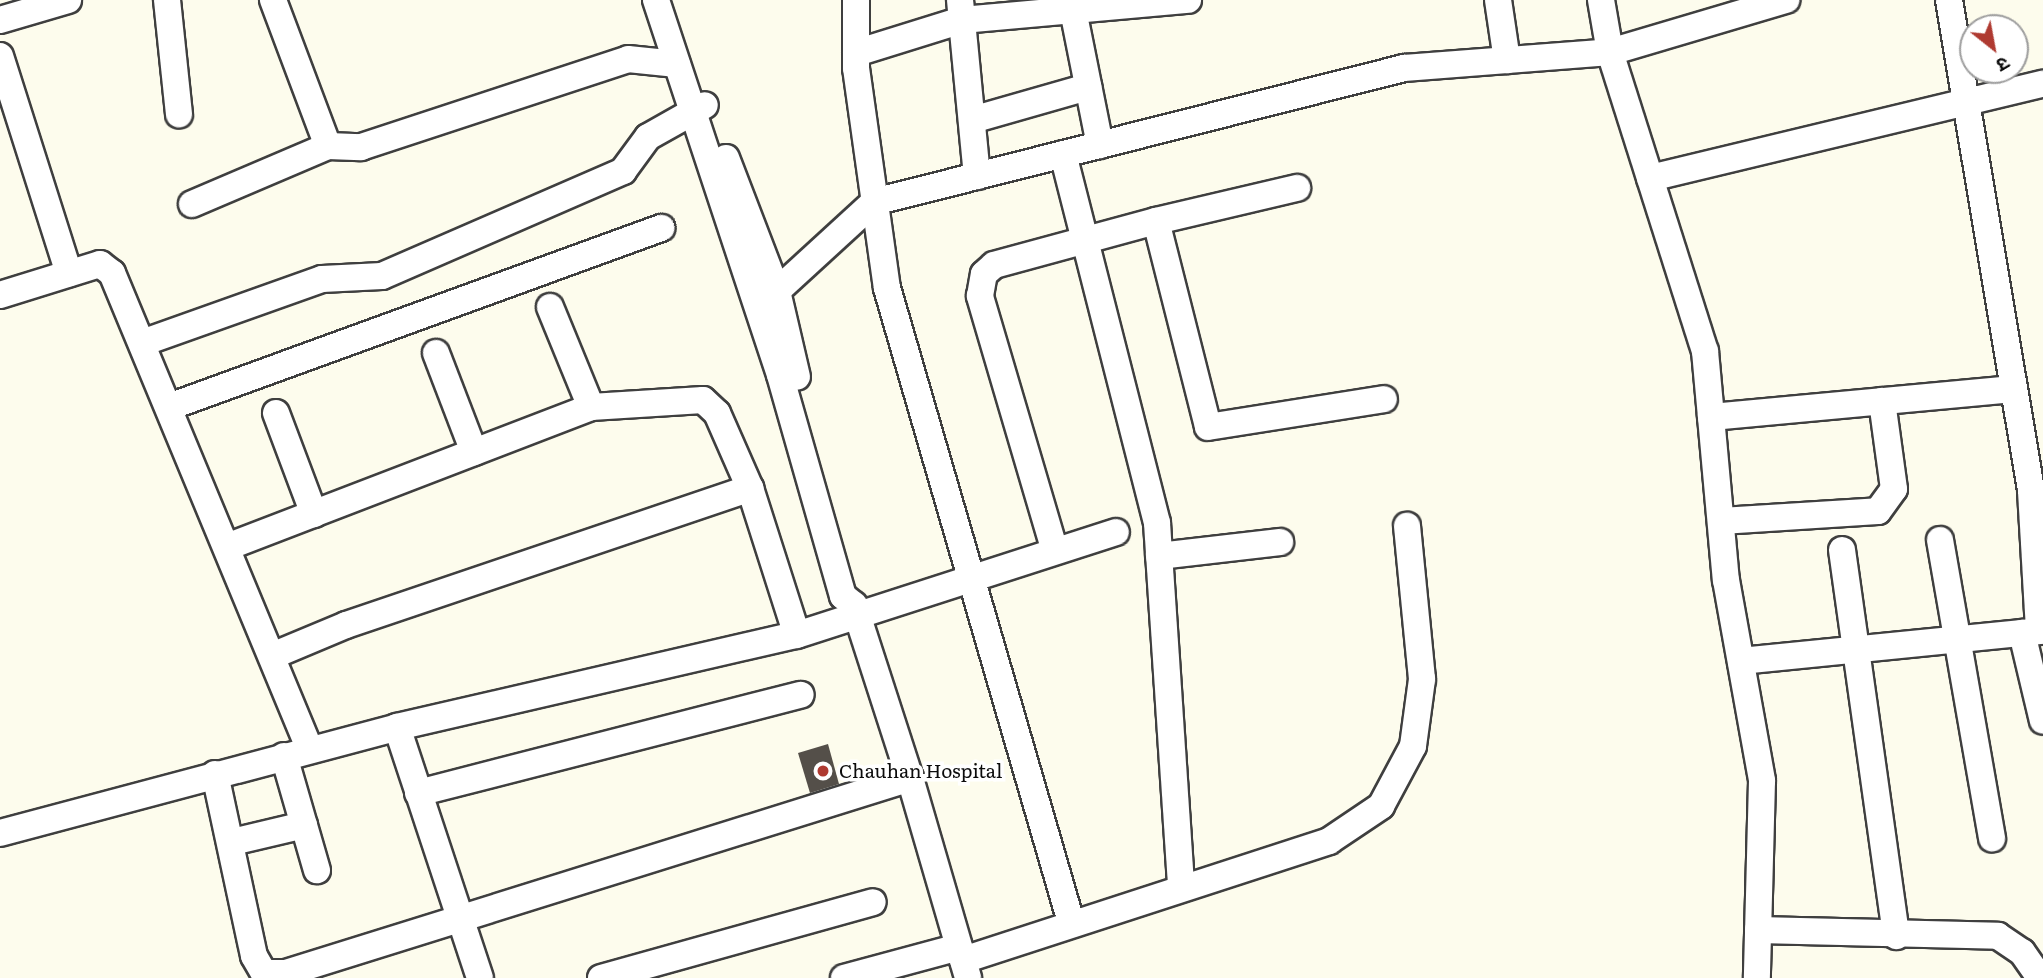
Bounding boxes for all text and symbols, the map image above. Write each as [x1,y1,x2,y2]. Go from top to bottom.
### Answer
north arrow [1959,14,2029,84]
text: उ [1992,50,2016,80]
place label: Chauhan Hospital [839,760,1002,782]
marker: Chauhan Hospital [813,761,833,781]

